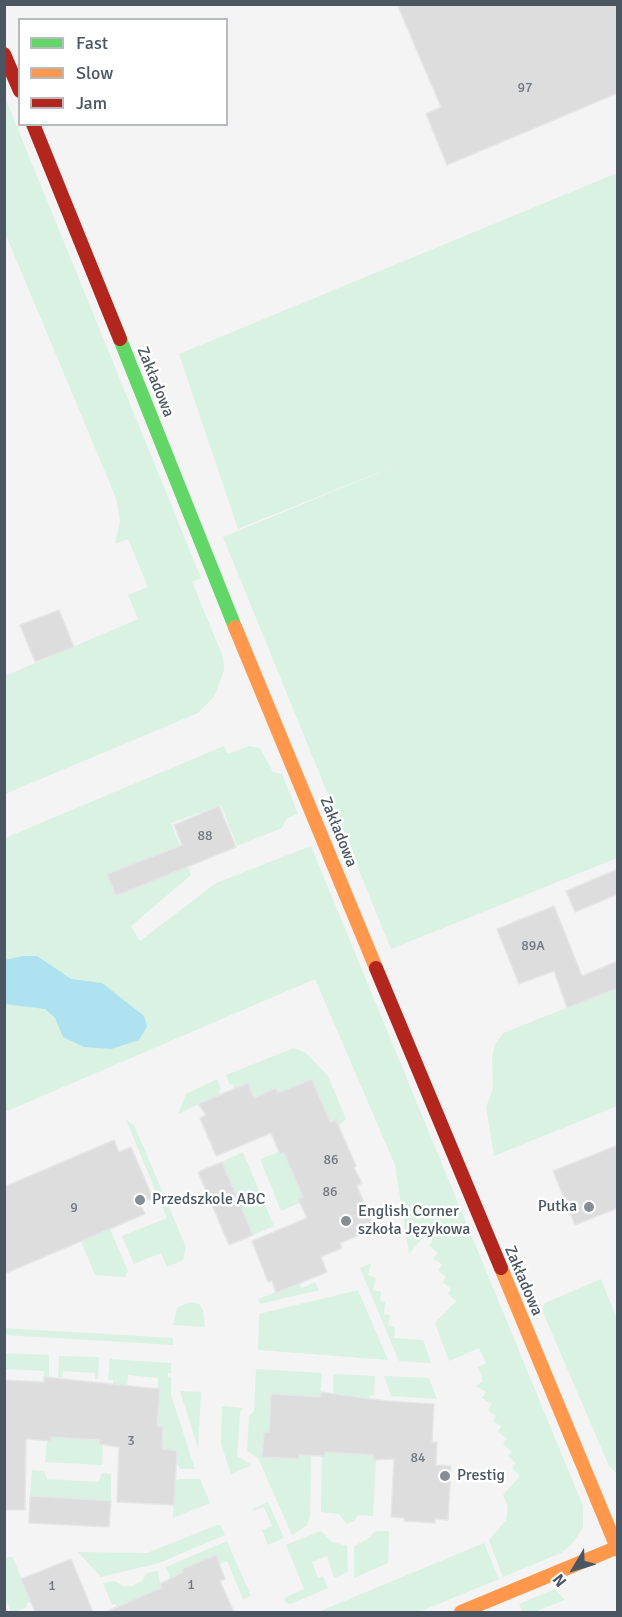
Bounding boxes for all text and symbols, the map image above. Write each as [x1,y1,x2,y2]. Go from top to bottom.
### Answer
legend [18,18,228,126]
text: Fast [76,32,108,54]
text: Slow [76,62,113,84]
house number: 97 [517,80,533,96]
text: Jam [76,92,107,114]
street label: Zakładowa [132,344,178,420]
street label: Zakładowa [315,794,361,870]
house number: 88 [197,828,213,844]
house number: 89A [521,938,545,954]
house number: 86 [323,1152,339,1168]
house number: 86 [322,1184,338,1200]
place label: Przedszkole ABC [152,1190,265,1210]
marker: Przedszkole ABC [133,1193,147,1207]
place label: Putka [538,1197,577,1217]
house number: 9 [70,1200,78,1216]
marker: Putka [582,1200,596,1214]
place label: English Corner szkoła Językowa [358,1202,470,1240]
marker: English Corner szkoła Językowa [339,1214,353,1228]
street label: Zakładowa [500,1243,546,1319]
house number: 3 [127,1433,135,1449]
house number: 84 [410,1450,426,1466]
place label: Prestig [457,1466,505,1486]
marker: Prestig [438,1469,452,1483]
north arrow [544,1539,604,1599]
text: N [549,1570,571,1591]
house number: 1 [187,1577,195,1593]
house number: 1 [48,1578,56,1594]

